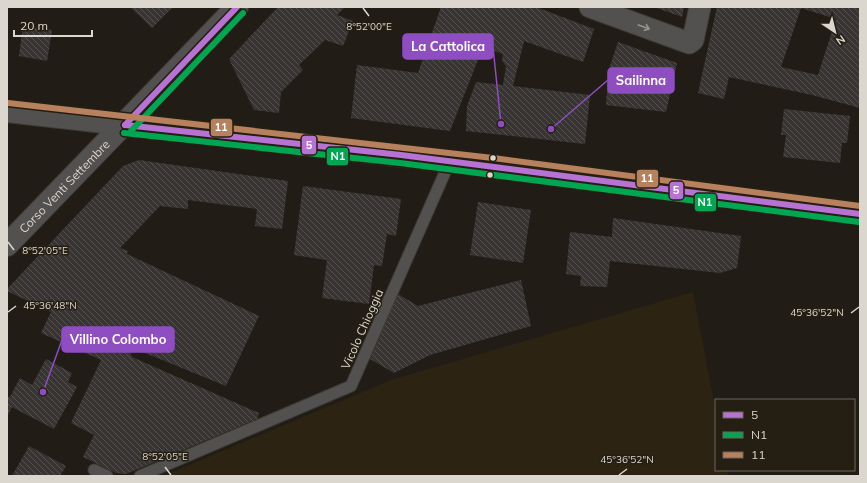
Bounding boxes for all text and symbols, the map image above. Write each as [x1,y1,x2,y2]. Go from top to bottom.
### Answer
scale bar [14,12,92,38]
north arrow [815,12,855,52]
text: 20 m [20,18,48,33]
text: 8°52'00"E [346,20,392,33]
one-way arrow [637,23,649,31]
text: N [833,32,848,48]
callout: La Cattolica [403,34,493,59]
text: La Cattolica [411,38,485,54]
callout: Sailinna [608,68,674,93]
text: Sailinna [616,72,666,88]
line badge: 11 [210,118,233,137]
text: 11 [214,120,228,134]
line badge: 5 [301,135,317,155]
street label: Corso Venti Settembre [16,136,112,236]
text: 5 [306,138,313,152]
line badge: N1 [326,147,349,166]
text: N1 [331,149,346,163]
unlabelled marker [488,153,498,163]
line badge: 11 [636,169,659,188]
unlabelled marker [485,170,495,180]
text: 11 [640,171,654,185]
line badge: 5 [669,181,684,200]
text: 5 [673,183,680,197]
line badge: N1 [694,193,717,212]
text: N1 [698,195,713,209]
text: 8°52'05"E [22,244,68,257]
street label: Vicolo Chioggia [338,287,386,371]
text: 45°36'48"N [23,299,77,312]
text: 45°36'52"N [790,306,844,319]
callout: Villino Colombo [62,327,174,352]
text: Villino Colombo [69,331,167,347]
legend [715,399,855,471]
text: 5 [751,407,758,422]
text: N1 [751,427,767,442]
text: 11 [751,447,765,462]
text: 8°52'05"E [142,450,188,463]
text: 45°36'52"N [600,453,654,466]

